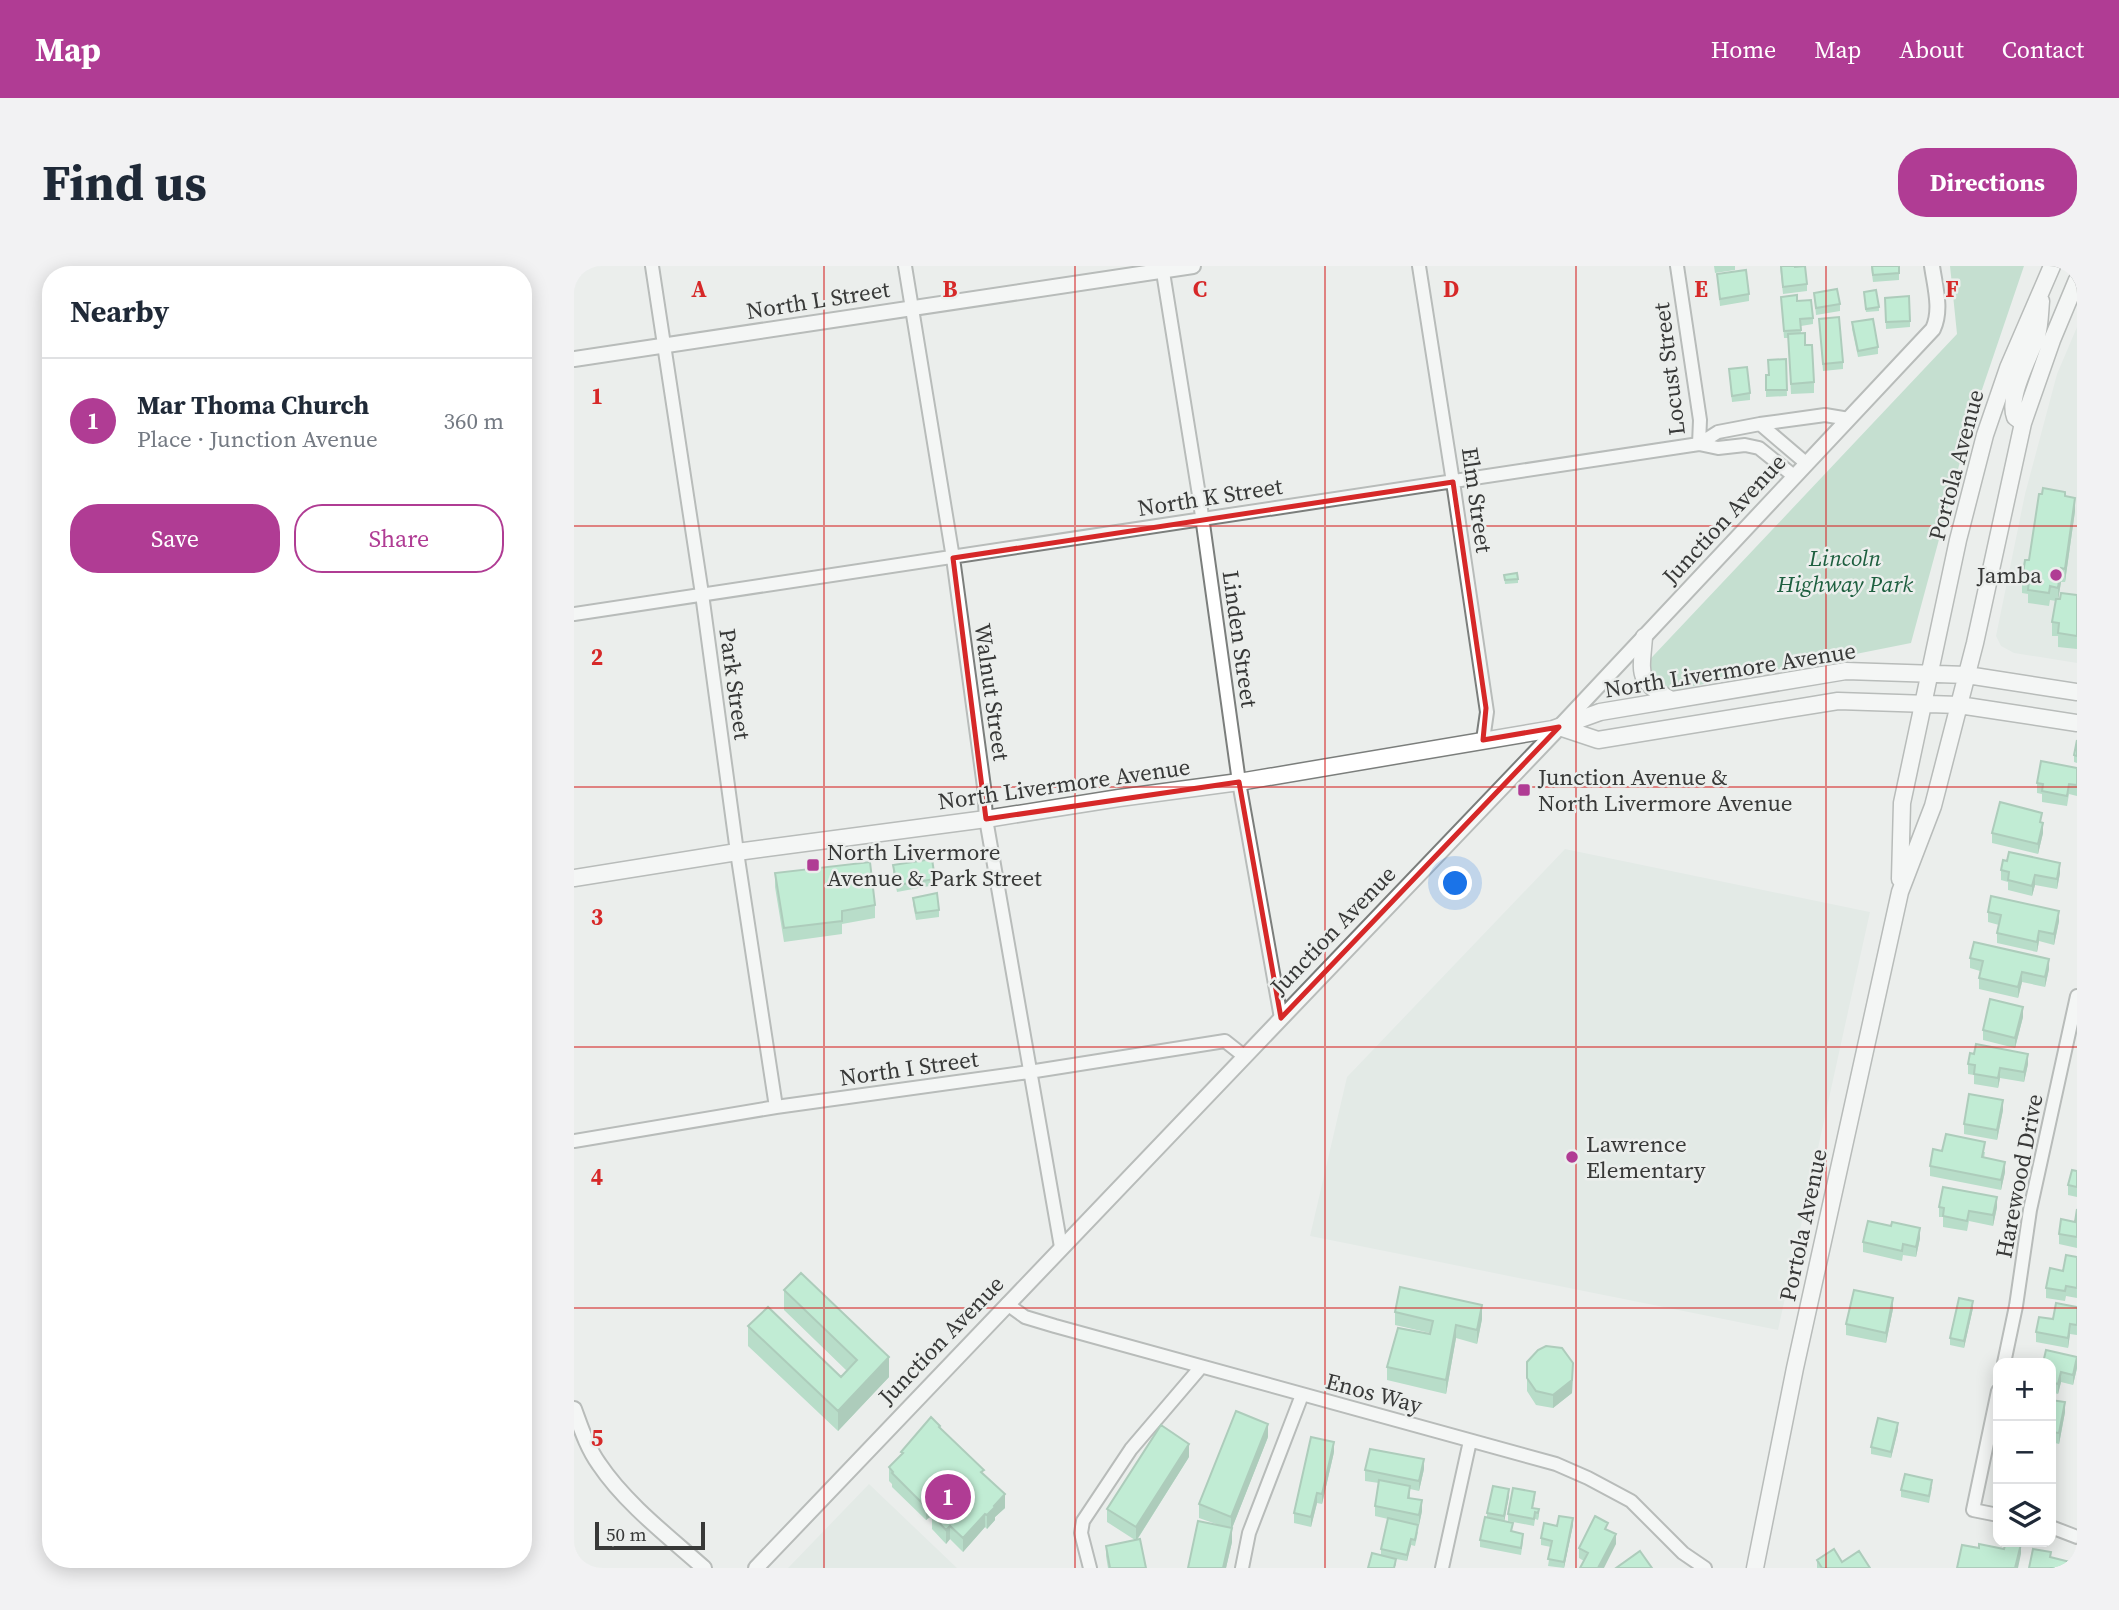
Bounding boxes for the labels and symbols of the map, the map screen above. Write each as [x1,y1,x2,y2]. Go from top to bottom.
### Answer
text: A [691,273,707,305]
street label: North L Street [744,273,892,327]
text: B [943,273,958,305]
text: C [1193,273,1207,305]
text: D [1443,273,1459,305]
text: E [1694,273,1708,305]
text: F [1945,273,1959,305]
street label: Locust Street [1645,300,1693,437]
text: 1 [591,380,603,412]
street label: Portola Avenue [1920,386,1992,544]
street label: Elm Street [1454,445,1500,555]
street label: Junction Avenue [1654,447,1793,592]
street label: North K Street [1135,470,1285,524]
park label: Lincoln Highway Park [1776,542,1913,600]
place label: Jamba [1976,559,2042,591]
marker: Jamba [2048,567,2064,583]
street label: Linden Street [1215,568,1266,710]
street label: Walnut Street [967,621,1018,763]
street label: Park Street [711,626,759,742]
street label: North Livermore Avenue [1602,634,1858,706]
text: 2 [591,641,603,673]
street label: North Livermore Avenue [936,750,1192,818]
place label: Junction Avenue & North Livermore Avenue [1537,761,1792,819]
marker: Junction Avenue & North Livermore Avenue [1516,782,1532,798]
place label: North Livermore Avenue & Park Street [827,836,1042,894]
marker: North Livermore Avenue & Park Street [805,857,821,873]
street label: Junction Avenue [1262,858,1403,1002]
your location [1438,866,1472,900]
text: 3 [591,901,603,933]
street label: North I Street [838,1042,981,1094]
street label: Harewood Drive [1987,1091,2051,1261]
place label: Lawrence Elementary [1586,1128,1706,1186]
street label: Portola Avenue [1771,1146,1835,1304]
marker: Lawrence Elementary [1564,1149,1580,1165]
text: 4 [591,1161,603,1193]
street label: Junction Avenue [870,1268,1011,1412]
street label: Enos Way [1322,1365,1426,1421]
text: 5 [591,1422,603,1454]
pin: 1 [925,1471,971,1523]
scale bar [595,1519,705,1551]

